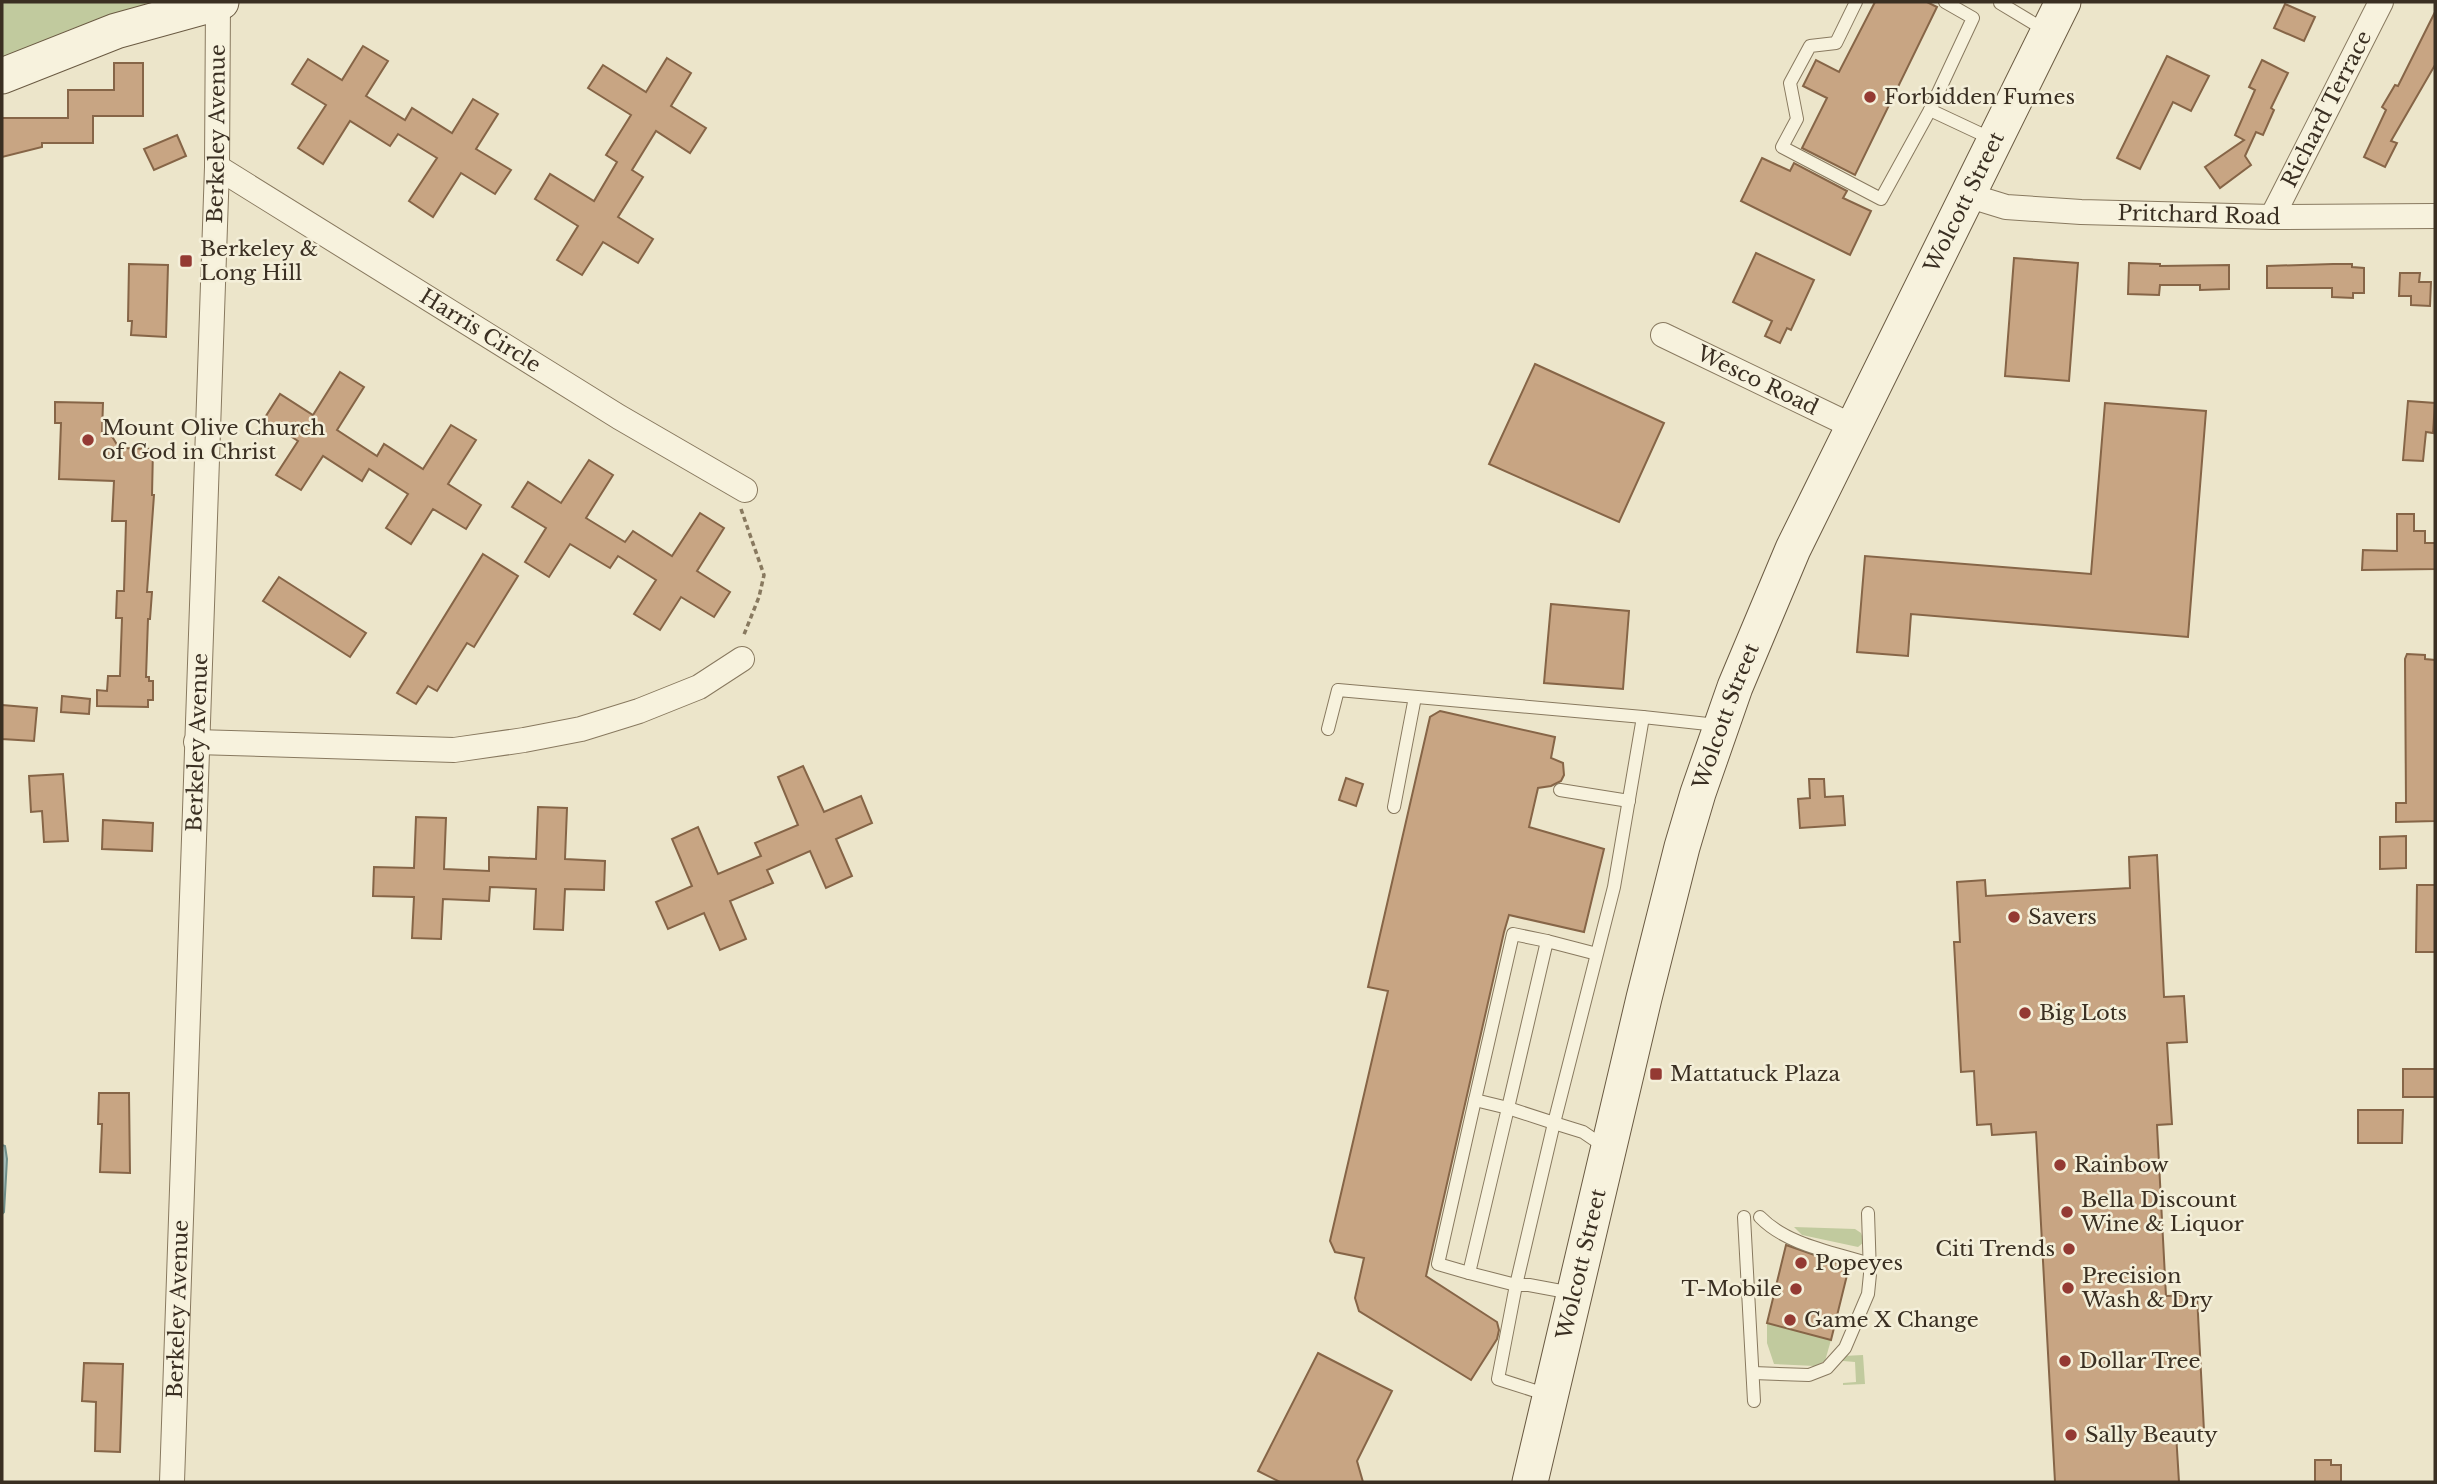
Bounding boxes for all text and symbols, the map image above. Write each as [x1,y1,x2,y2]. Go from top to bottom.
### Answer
street label: Richard Terrace [2276,26,2377,192]
street label: Berkeley Avenue [202,44,231,224]
place label: Forbidden Fumes [1884,84,2075,110]
marker: Forbidden Fumes [1862,89,1878,105]
street label: Wolcott Street [1918,127,2010,278]
street label: Pritchard Road [2117,200,2280,230]
place label: Berkeley & Long Hill [200,236,318,286]
marker: Berkeley & Long Hill [178,253,194,269]
street label: Harris Circle [415,283,546,378]
street label: Wesco Road [1692,340,1823,421]
place label: Mount Olive Church of God in Christ [102,415,325,465]
marker: Mount Olive Church of God in Christ [80,432,96,448]
street label: Wolcott Street [1687,639,1765,794]
street label: Berkeley Avenue [181,653,213,832]
place label: Savers [2028,904,2097,930]
marker: Savers [2006,909,2022,925]
place label: Big Lots [2039,1000,2127,1026]
marker: Big Lots [2017,1005,2033,1021]
place label: Mattatuck Plaza [1670,1061,1841,1087]
marker: Mattatuck Plaza [1648,1066,1664,1082]
place label: Rainbow [2074,1152,2169,1178]
marker: Rainbow [2052,1157,2068,1173]
street label: Wolcott Street [1551,1186,1612,1343]
place label: Bella Discount Wine & Liquor [2080,1187,2244,1237]
marker: Bella Discount Wine & Liquor [2059,1204,2075,1220]
street label: Berkeley Avenue [162,1219,194,1399]
place label: Citi Trends [1935,1236,2055,1262]
marker: Citi Trends [2061,1241,2077,1257]
place label: Popeyes [1815,1250,1903,1276]
marker: Popeyes [1793,1255,1809,1271]
place label: Precision Wash & Dry [2081,1263,2214,1313]
place label: T-Mobile [1682,1276,1782,1302]
marker: Precision Wash & Dry [2060,1280,2076,1296]
marker: T-Mobile [1788,1281,1804,1297]
place label: Game X Change [1804,1307,1979,1333]
marker: Game X Change [1782,1312,1798,1328]
place label: Dollar Tree [2079,1348,2201,1374]
marker: Dollar Tree [2057,1353,2073,1369]
place label: Sally Beauty [2085,1422,2218,1448]
marker: Sally Beauty [2063,1427,2079,1443]

